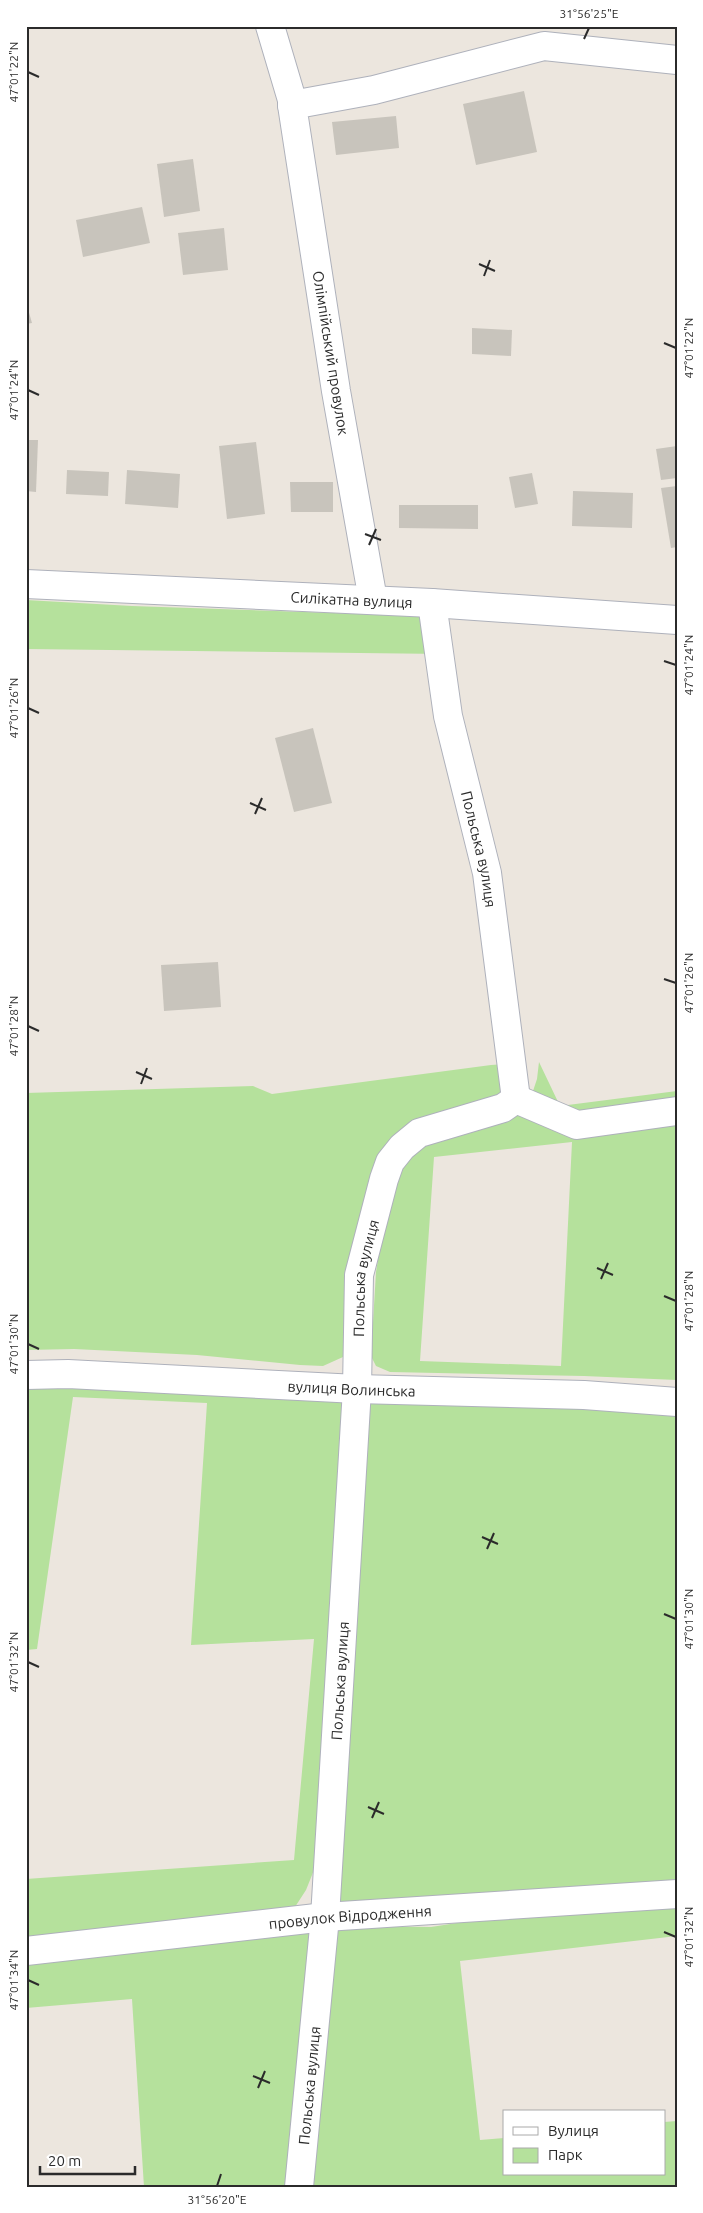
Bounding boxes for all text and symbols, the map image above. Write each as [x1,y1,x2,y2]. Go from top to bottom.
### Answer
text: 31°56'25"E [560,7,619,20]
text: 47°01'22"N [7,42,20,102]
street label: Олімпійський провулок [310,270,352,437]
text: 47°01'22"N [682,318,695,378]
text: 47°01'24"N [7,360,20,420]
street label: Силікатна вулиця [290,588,413,611]
text: 47°01'24"N [682,635,695,695]
text: 47°01'26"N [7,678,20,738]
street label: Польська вулиця [458,789,500,908]
text: 47°01'26"N [682,953,695,1013]
text: 47°01'28"N [7,996,20,1056]
street label: Польська вулиця [349,1217,382,1337]
text: 47°01'28"N [682,1271,695,1331]
text: 47°01'30"N [7,1314,20,1374]
street label: вулиця Волинська [287,1377,416,1399]
text: 47°01'30"N [682,1589,695,1649]
street label: Польська вулиця [327,1621,351,1741]
text: 47°01'32"N [7,1632,20,1692]
street label: провулок Відродження [268,1902,432,1932]
text: 47°01'32"N [682,1907,695,1967]
text: 47°01'34"N [7,1950,20,2010]
street label: Польська вулиця [295,2025,323,2146]
legend [503,2110,666,2176]
text: Вулиця [548,2122,599,2139]
scale bar [40,2143,135,2175]
text: Парк [548,2146,583,2163]
text: 20 m [48,2152,81,2169]
text: 31°56'20"E [188,2193,247,2206]

